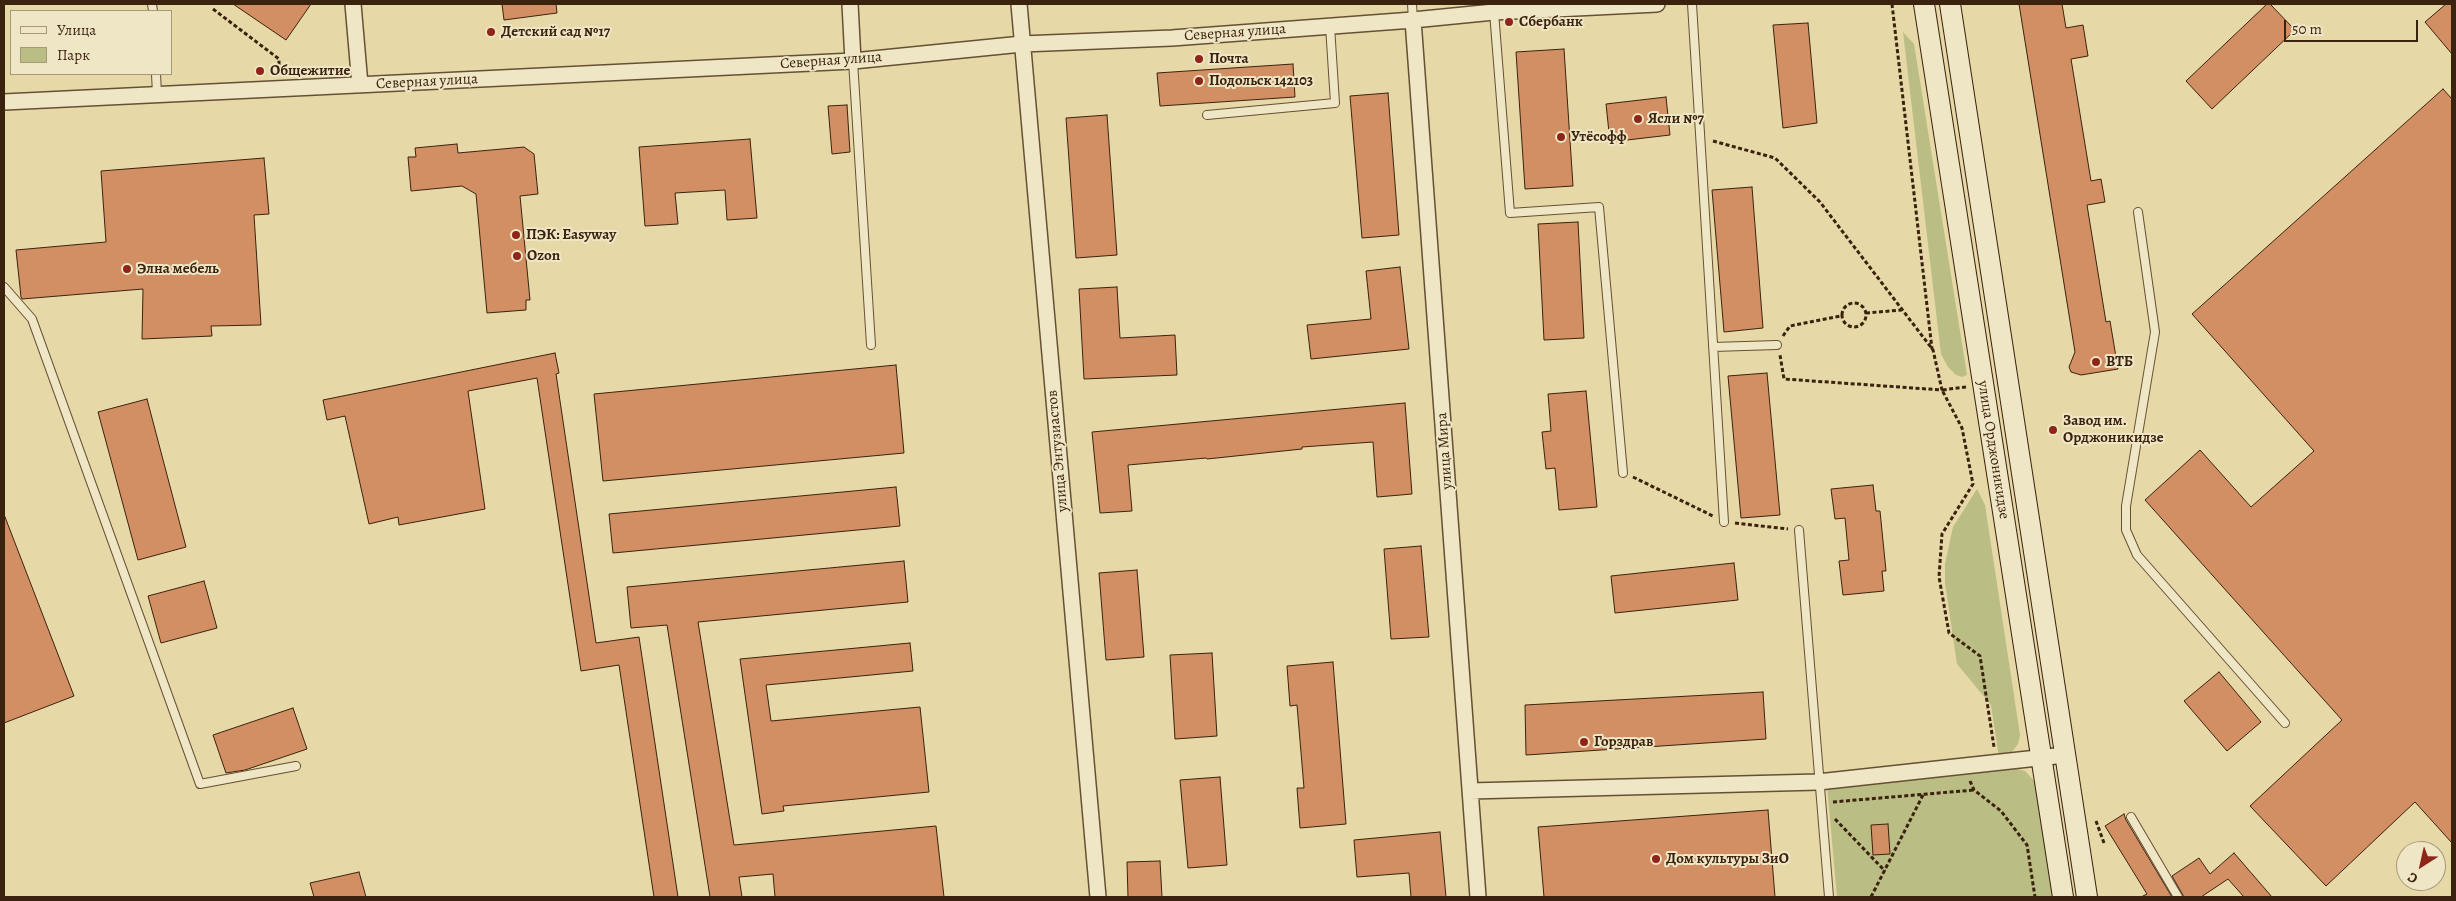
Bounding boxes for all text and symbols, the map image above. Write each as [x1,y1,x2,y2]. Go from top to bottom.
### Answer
legend [10,10,172,75]
scale bar [2286,10,2420,42]
place label: Сбербанк [1519,13,1583,31]
marker: Сбербанк [1503,16,1515,28]
text: 50 m [2292,19,2322,39]
text: Улица [57,20,96,40]
street label: Северная улица [1184,20,1286,46]
place label: Детский сад №17 [501,23,610,41]
marker: Детский сад №17 [485,26,497,38]
text: Парк [57,45,90,65]
street label: Северная улица [780,48,882,74]
place label: Почта [1209,50,1249,68]
marker: Почта [1193,53,1205,65]
place label: Общежитие [270,62,351,80]
marker: Общежитие [254,65,266,77]
street label: Северная улица [376,70,478,94]
place label: Подольск 142103 [1209,72,1313,90]
marker: Подольск 142103 [1193,75,1205,87]
place label: Ясли №7 [1648,110,1704,128]
marker: Ясли №7 [1632,113,1644,125]
place label: Утёсофф [1571,128,1627,146]
marker: Утёсофф [1555,131,1567,143]
place label: ПЭК: Easyway [526,226,616,244]
marker: ПЭК: Easyway [510,229,522,241]
place label: Ozon [527,247,560,265]
marker: Ozon [511,250,523,262]
place label: Элна мебель [137,260,219,278]
marker: Элна мебель [121,263,133,275]
place label: ВТБ [2106,353,2133,371]
marker: ВТБ [2090,356,2102,368]
street label: улица Орджоникидзе [1973,379,2013,521]
street label: улица Энтузиастов [1044,389,1072,513]
street label: улица Мира [1433,412,1457,490]
place label: Завод им. Орджоникидзе [2063,412,2164,447]
marker: Завод им. Орджоникидзе [2047,424,2059,436]
place label: Горздрав [1594,733,1653,751]
marker: Горздрав [1578,736,1590,748]
north arrow [2396,841,2446,891]
place label: Дом культуры ЗиО [1666,850,1789,868]
marker: Дом культуры ЗиО [1650,853,1662,865]
text: С [2404,868,2422,888]

